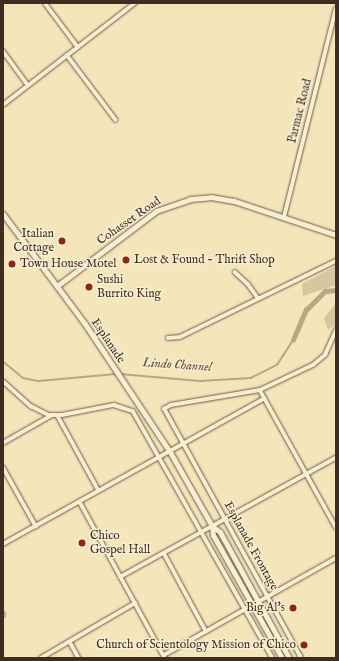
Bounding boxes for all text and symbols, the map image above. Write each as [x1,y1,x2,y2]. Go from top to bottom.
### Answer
street label: Parmac Road [285,77,315,145]
street label: Cohasset Road [94,194,164,248]
place label: Italian Cottage [14,227,54,255]
marker: Italian Cottage [57,236,67,246]
place label: Lost & Found - Thrift Shop [134,253,275,267]
marker: Lost & Found - Thrift Shop [121,255,131,265]
place label: Town House Motel [20,257,117,271]
marker: Town House Motel [7,259,17,269]
place label: Sushi Burrito King [97,273,161,301]
marker: Sushi Burrito King [84,282,94,292]
street label: Esplanade [88,316,128,366]
water label: Lindo Channel [142,356,212,376]
street label: Esplanade Frontage [221,499,281,593]
place label: Chico Gospel Hall [90,529,150,557]
marker: Chico Gospel Hall [77,538,87,548]
place label: Big Al's [246,601,285,615]
marker: Big Al's [288,603,298,613]
place label: Church of Scientology Mission of Chico [96,638,296,652]
marker: Church of Scientology Mission of Chico [299,640,309,650]

